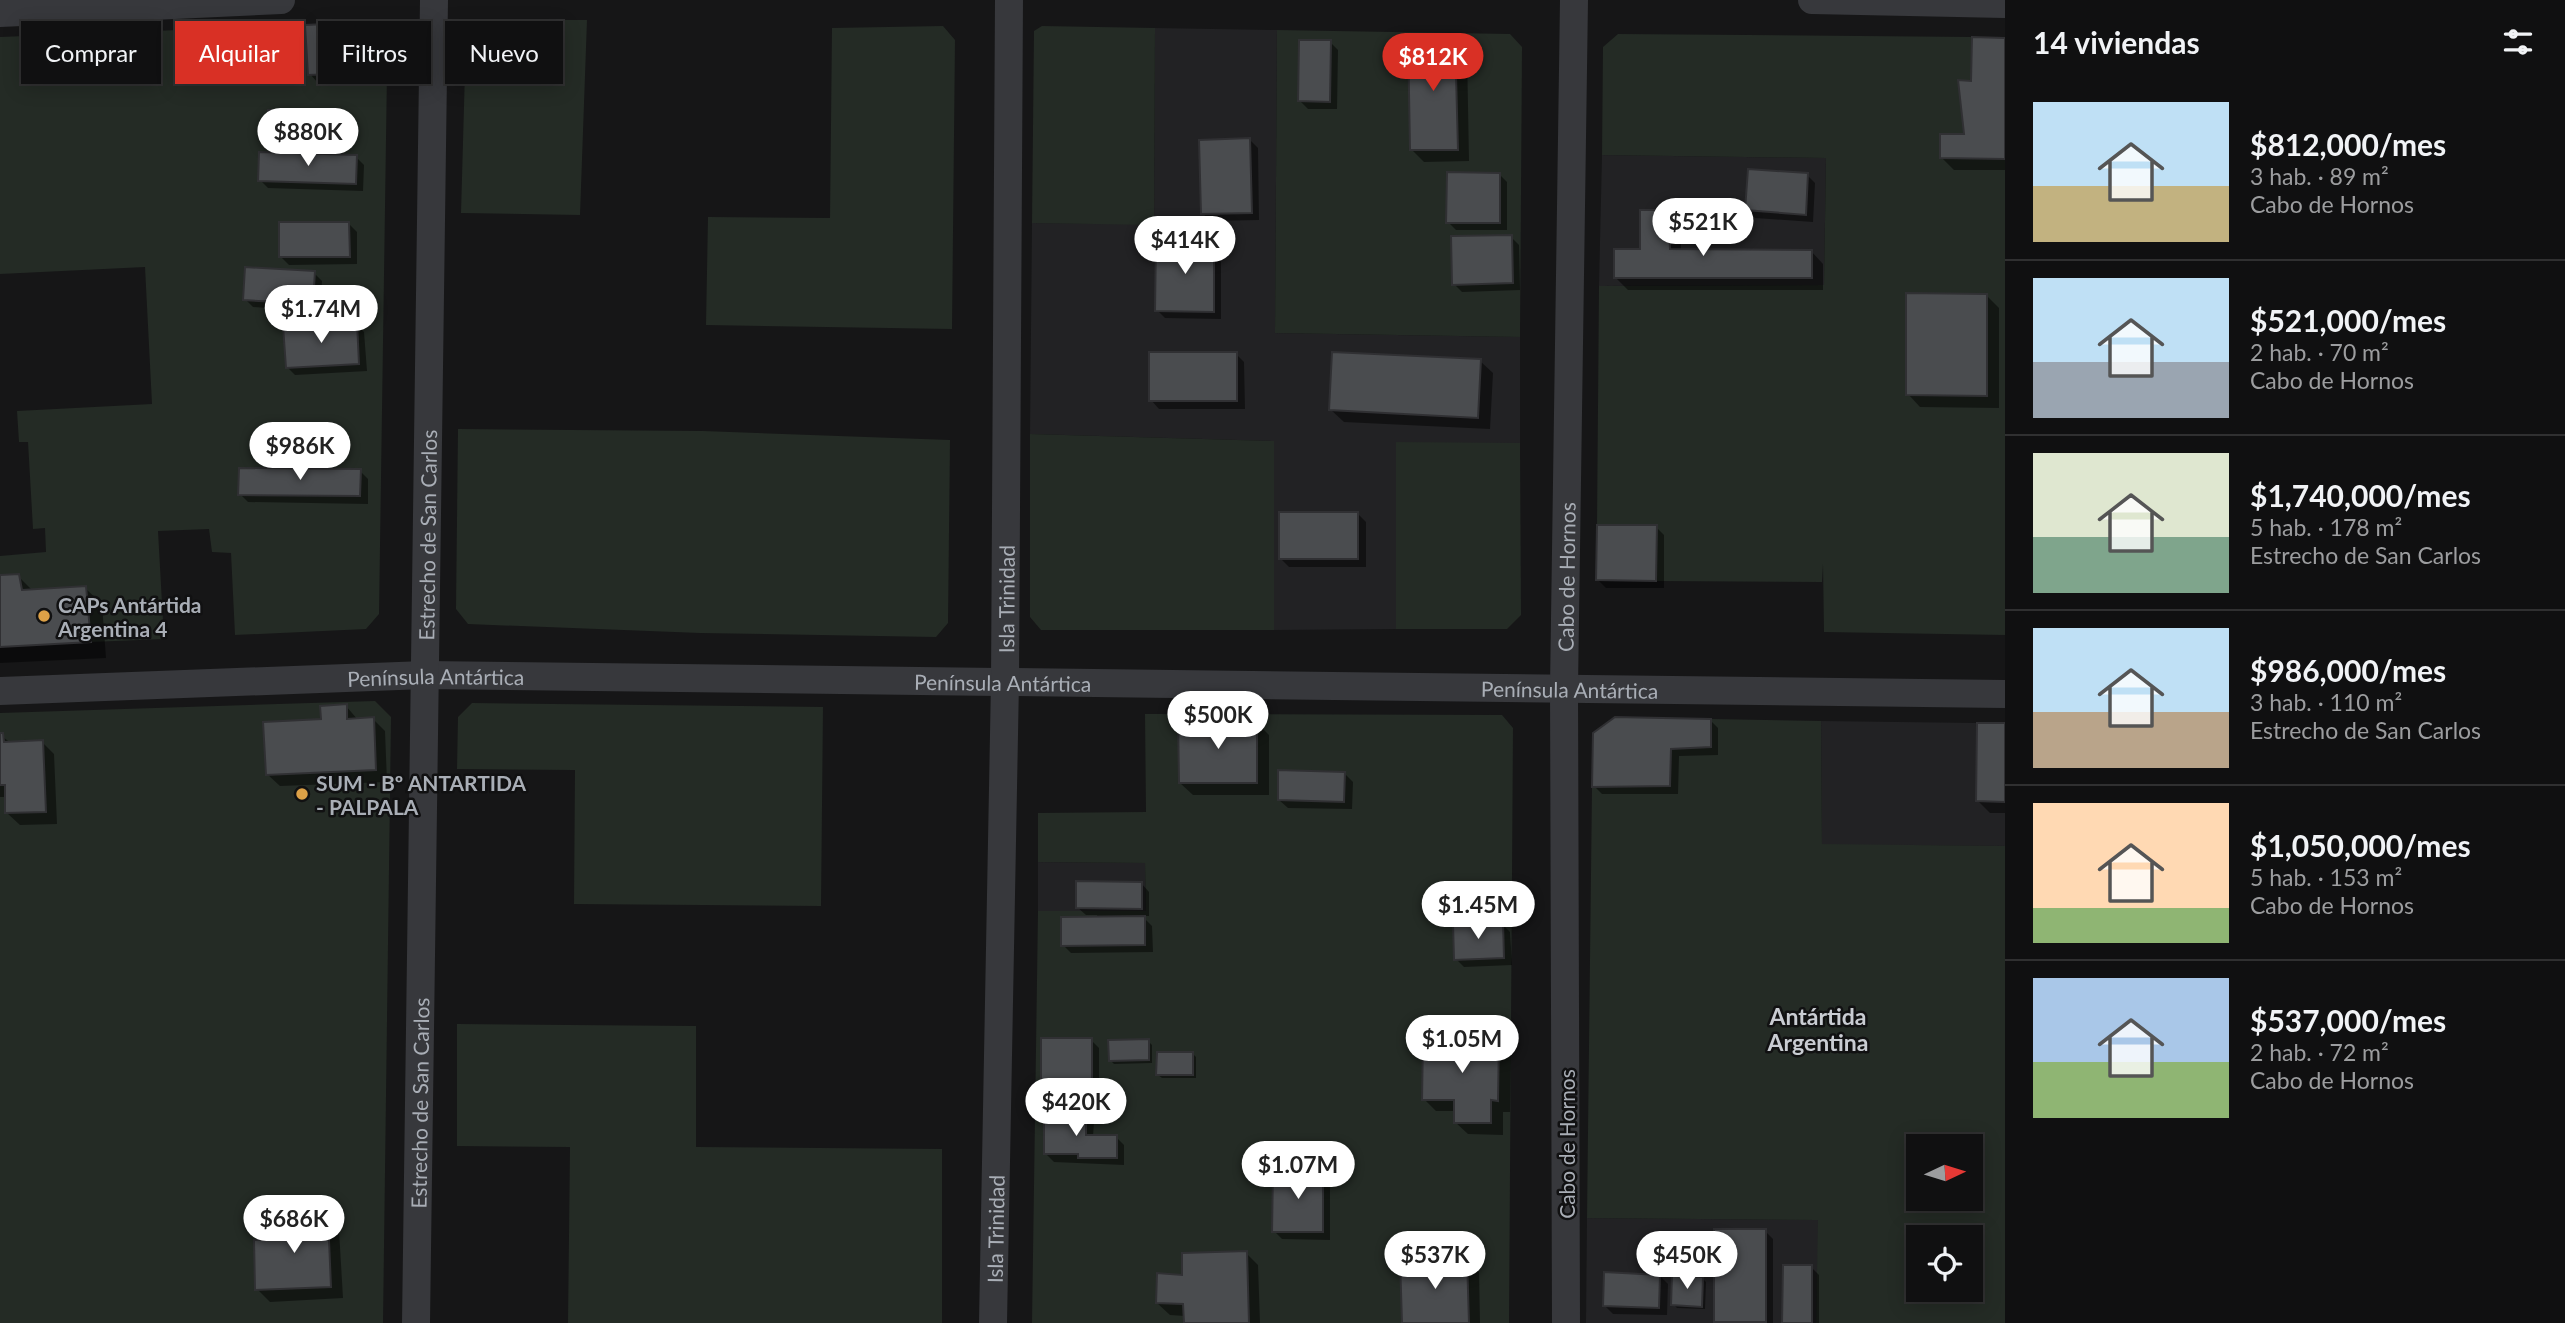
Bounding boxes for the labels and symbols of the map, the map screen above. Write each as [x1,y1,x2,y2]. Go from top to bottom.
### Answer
pin: $812K [1384,34,1482,93]
pin: $880K [259,108,357,168]
pin: $521K [1654,198,1752,258]
pin: $414K [1136,216,1234,276]
pin: $1.74M [264,286,378,345]
pin: $986K [251,422,349,482]
street label: Estrecho de San Carlos [413,429,441,641]
street label: Cabo de Hornos [1552,502,1579,652]
street label: Isla Trinidad [993,545,1018,653]
place label: CAPs Antártida Argentina 4 [57,592,202,641]
marker: CAPs Antártida Argentina 4 [36,608,52,624]
street label: Península Antártica [347,662,525,690]
street label: Península Antártica [914,668,1091,696]
street label: Península Antártica [1481,675,1658,702]
pin: $500K [1169,692,1267,751]
place label: SUM - Bº ANTARTIDA - PALPALA [316,770,527,819]
marker: SUM - Bº ANTARTIDA - PALPALA [294,786,310,802]
pin: $1.45M [1421,881,1535,941]
street label: Estrecho de San Carlos [405,997,433,1209]
district label: Antártida Argentina [1767,1002,1868,1056]
pin: $1.05M [1405,1016,1519,1075]
street label: Cabo de Hornos [1554,1069,1579,1219]
pin: $420K [1027,1078,1125,1138]
north arrow [1906,1134,1983,1211]
pin: $1.07M [1241,1142,1355,1201]
street label: Isla Trinidad [981,1175,1008,1283]
pin: $686K [245,1196,343,1255]
pin: $537K [1386,1232,1484,1291]
pin: $450K [1638,1232,1736,1291]

